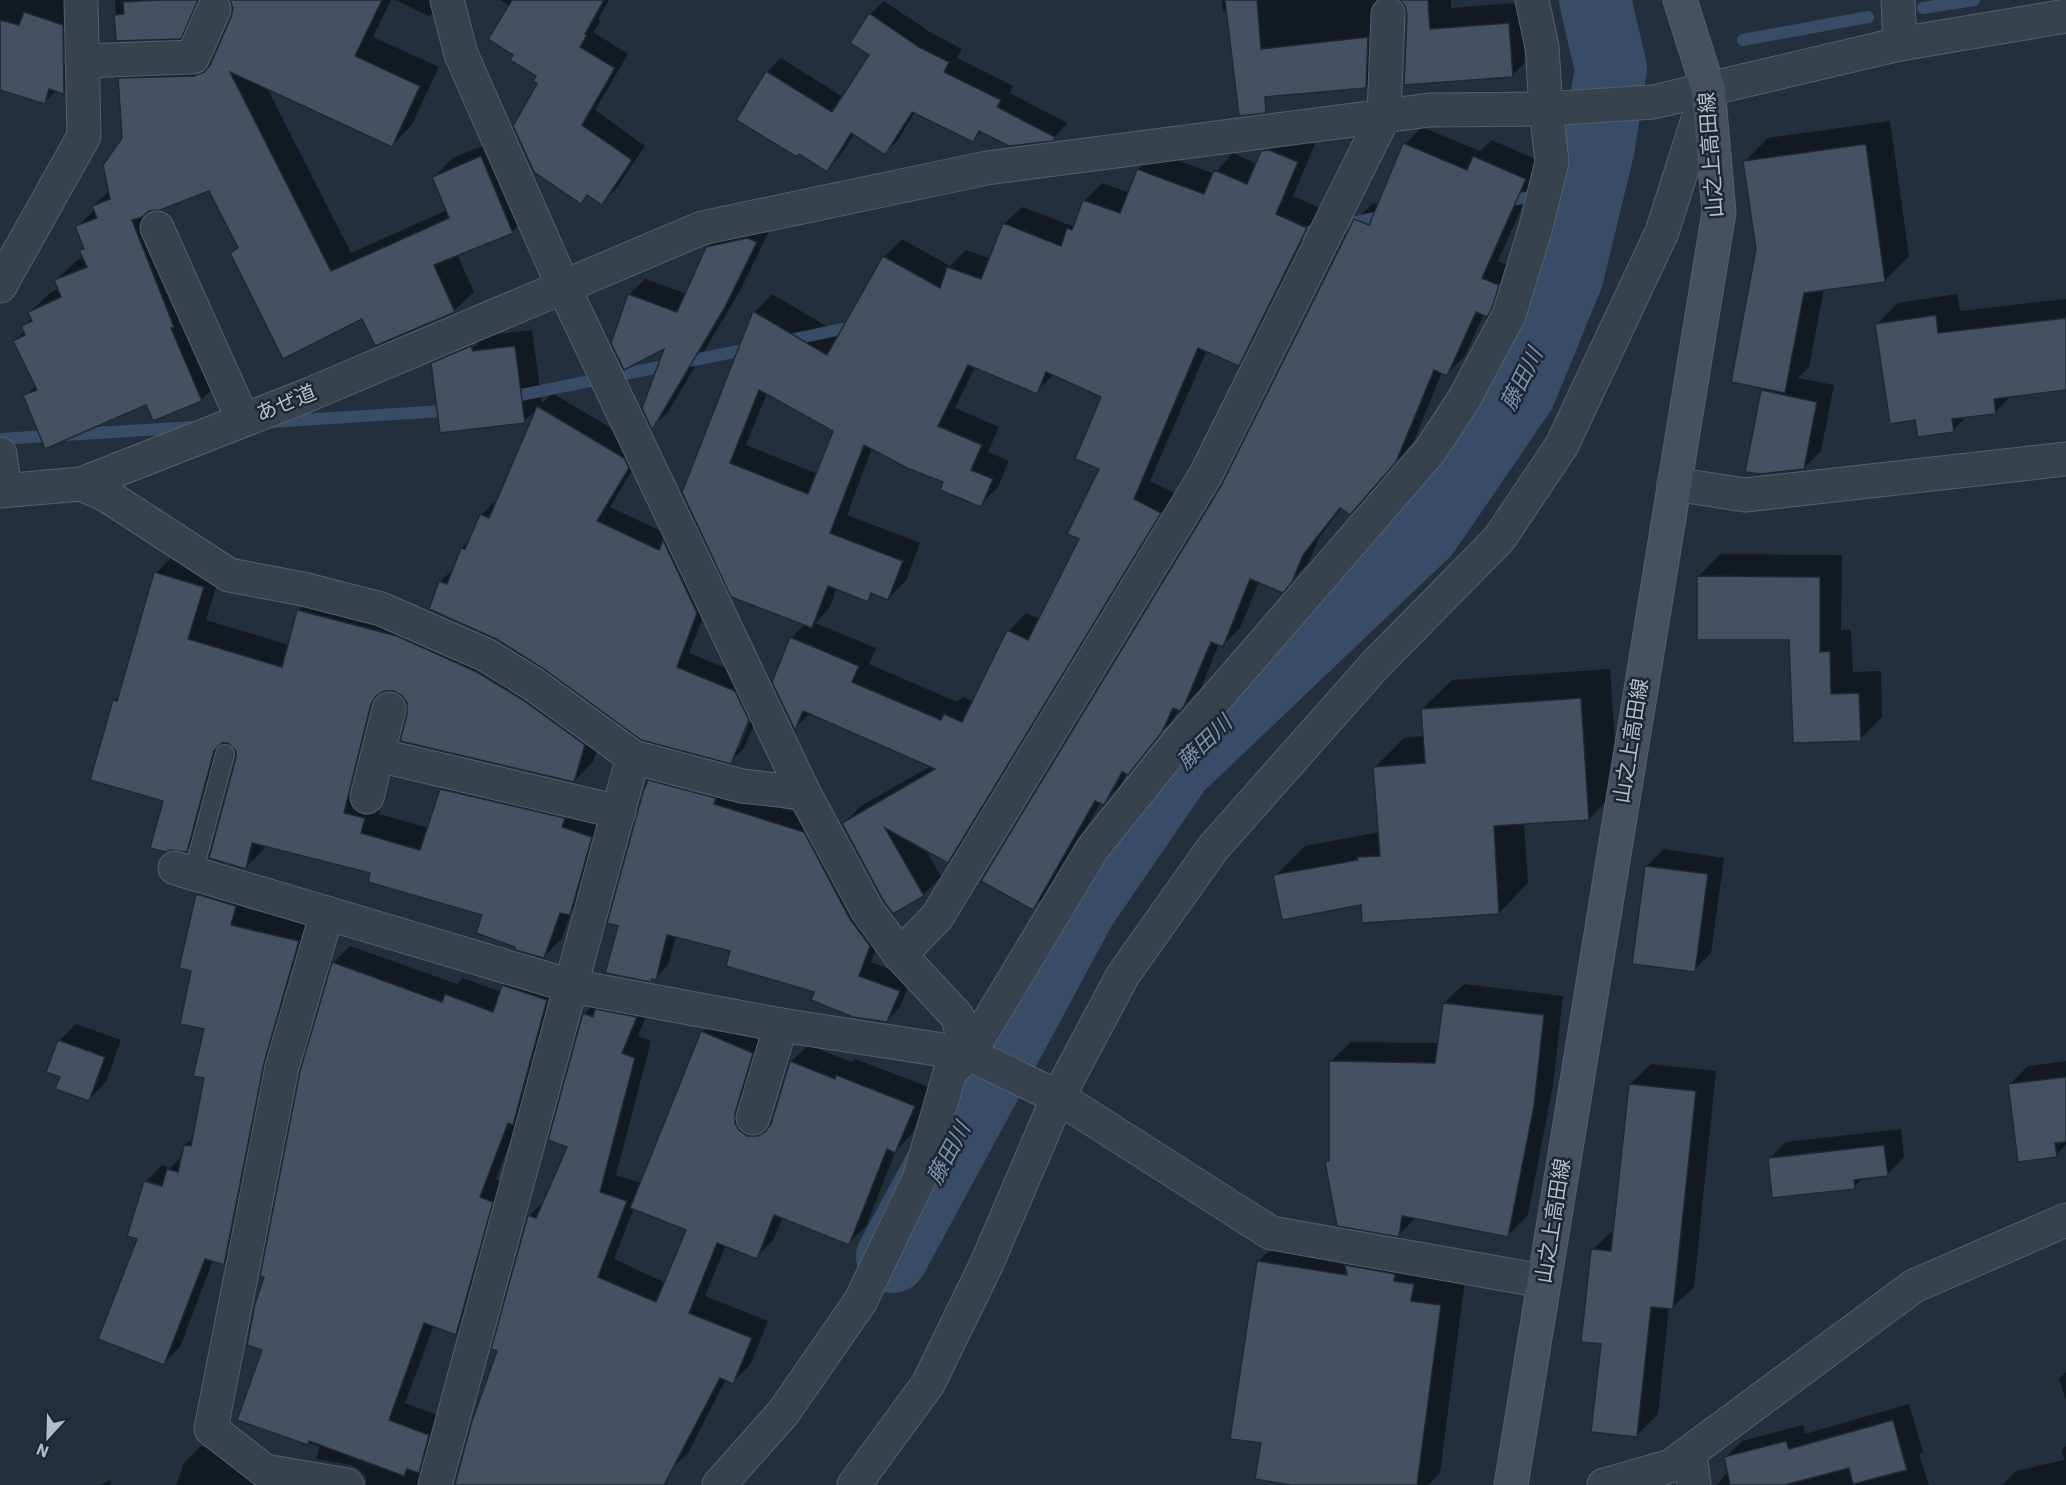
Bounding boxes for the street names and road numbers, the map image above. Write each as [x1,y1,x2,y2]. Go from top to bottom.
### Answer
street label: 山之上高田線 [1692,91,1728,219]
street label: あぜ道 [251,377,320,427]
street label: 山之上高田線 [1606,676,1654,805]
street label: 山之上高田線 [1528,1156,1576,1285]

